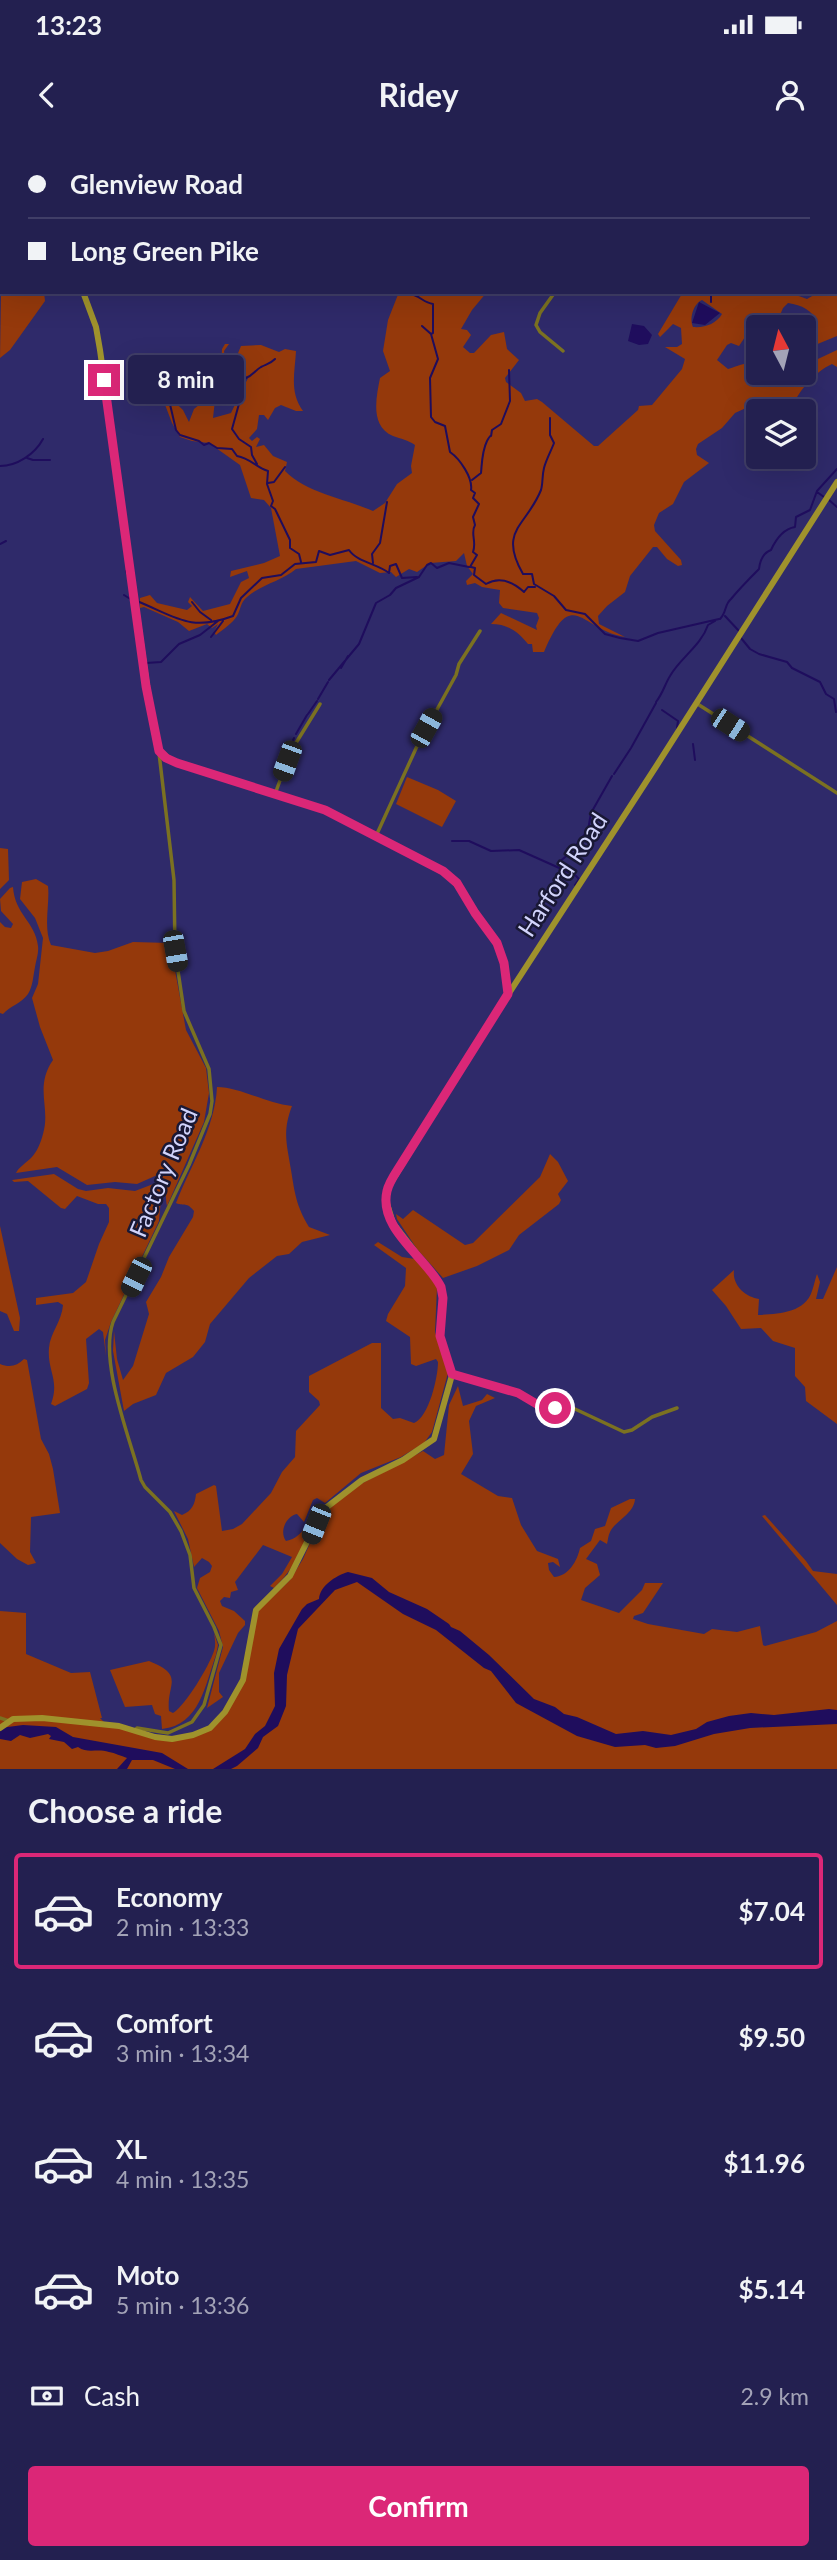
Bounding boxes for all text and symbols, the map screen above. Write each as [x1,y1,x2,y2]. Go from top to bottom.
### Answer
text: 13:23 [35,9,102,41]
text: Ridey [378,75,459,114]
icon: back [28,76,66,114]
icon: person [771,76,809,114]
text: Glenview Road [70,168,243,200]
text: Long Green Pike [70,235,259,267]
north arrow [746,315,816,385]
map controls [746,315,816,469]
callout: 8 min [128,356,244,404]
route end [88,364,120,396]
text: 8 min [157,365,215,393]
button: layers [746,399,816,469]
car [407,705,446,751]
car [707,705,754,745]
car [270,738,305,784]
street label: Harford Road [511,807,612,941]
car [162,928,189,974]
street label: Factory Road [122,1104,203,1241]
car [118,1254,155,1300]
route start [539,1392,571,1424]
car [299,1501,334,1547]
text: Choose a ride [28,1791,222,1830]
icon: car [32,1880,95,1943]
text: Economy [116,1881,222,1913]
text: $7.04 [739,1895,805,1927]
text: 2 min · 13:33 [116,1913,249,1941]
icon: car [32,2006,95,2069]
text: Comfort [116,2007,213,2039]
text: $9.50 [739,2021,805,2053]
text: 3 min · 13:34 [116,2039,249,2067]
icon: car [32,2132,95,2195]
text: XL [116,2133,147,2165]
text: $11.96 [723,2147,805,2179]
text: 4 min · 13:35 [116,2165,249,2193]
icon: car [32,2258,95,2321]
text: Moto [116,2259,179,2291]
text: $5.14 [739,2273,805,2305]
text: 5 min · 13:36 [116,2291,249,2319]
icon: cash [28,2377,66,2415]
text: Cash [84,2380,140,2412]
text: 2.9 km [740,2382,809,2410]
button: Confirm [28,2466,809,2546]

